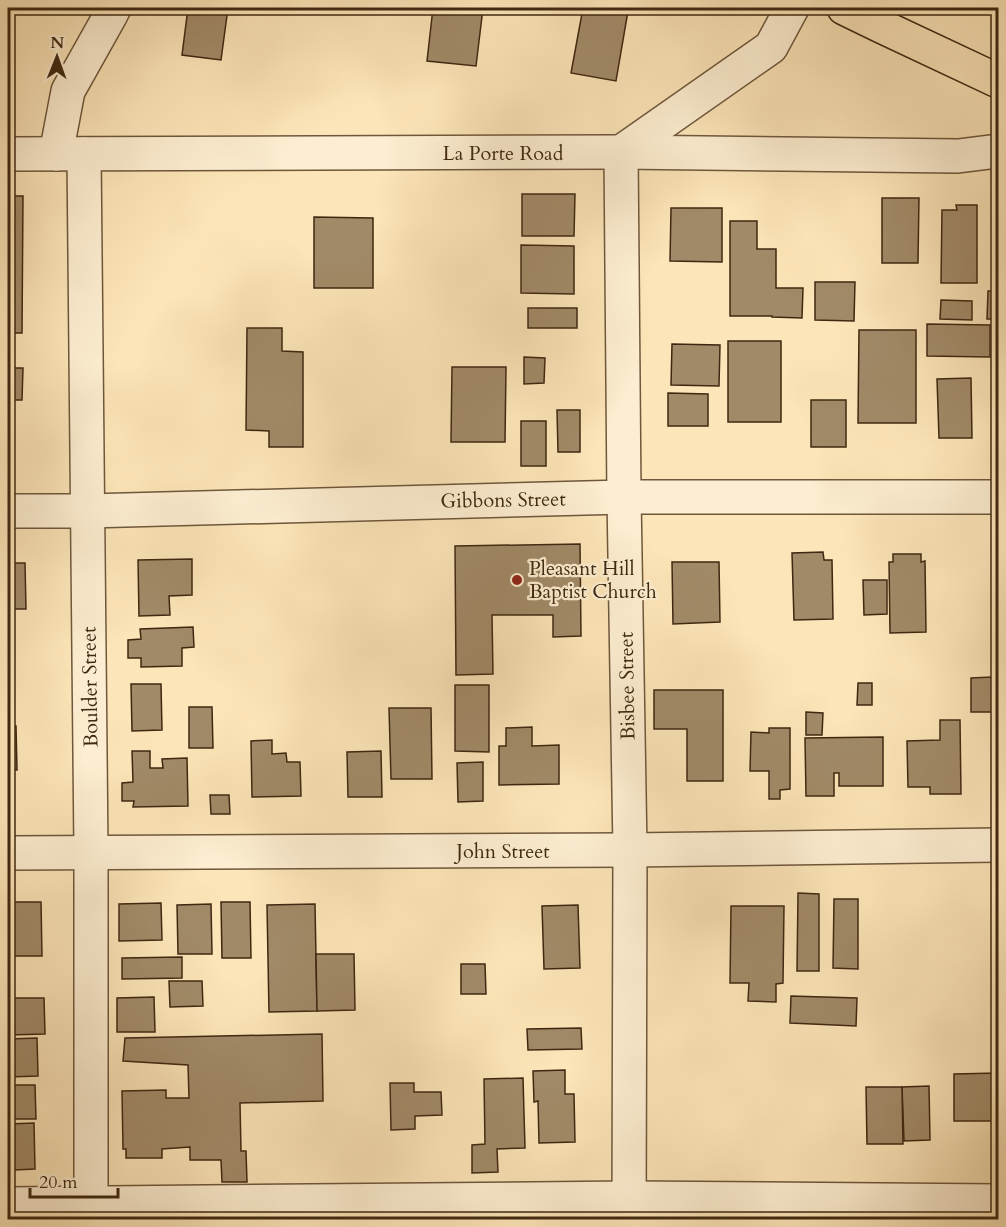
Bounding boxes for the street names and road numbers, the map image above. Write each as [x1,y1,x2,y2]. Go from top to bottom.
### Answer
street label: La Porte Road [443,140,564,167]
street label: Gibbons Street [440,485,567,515]
street label: Boulder Street [75,626,105,748]
street label: Bisbee Street [613,631,641,740]
street label: John Street [453,838,550,865]

